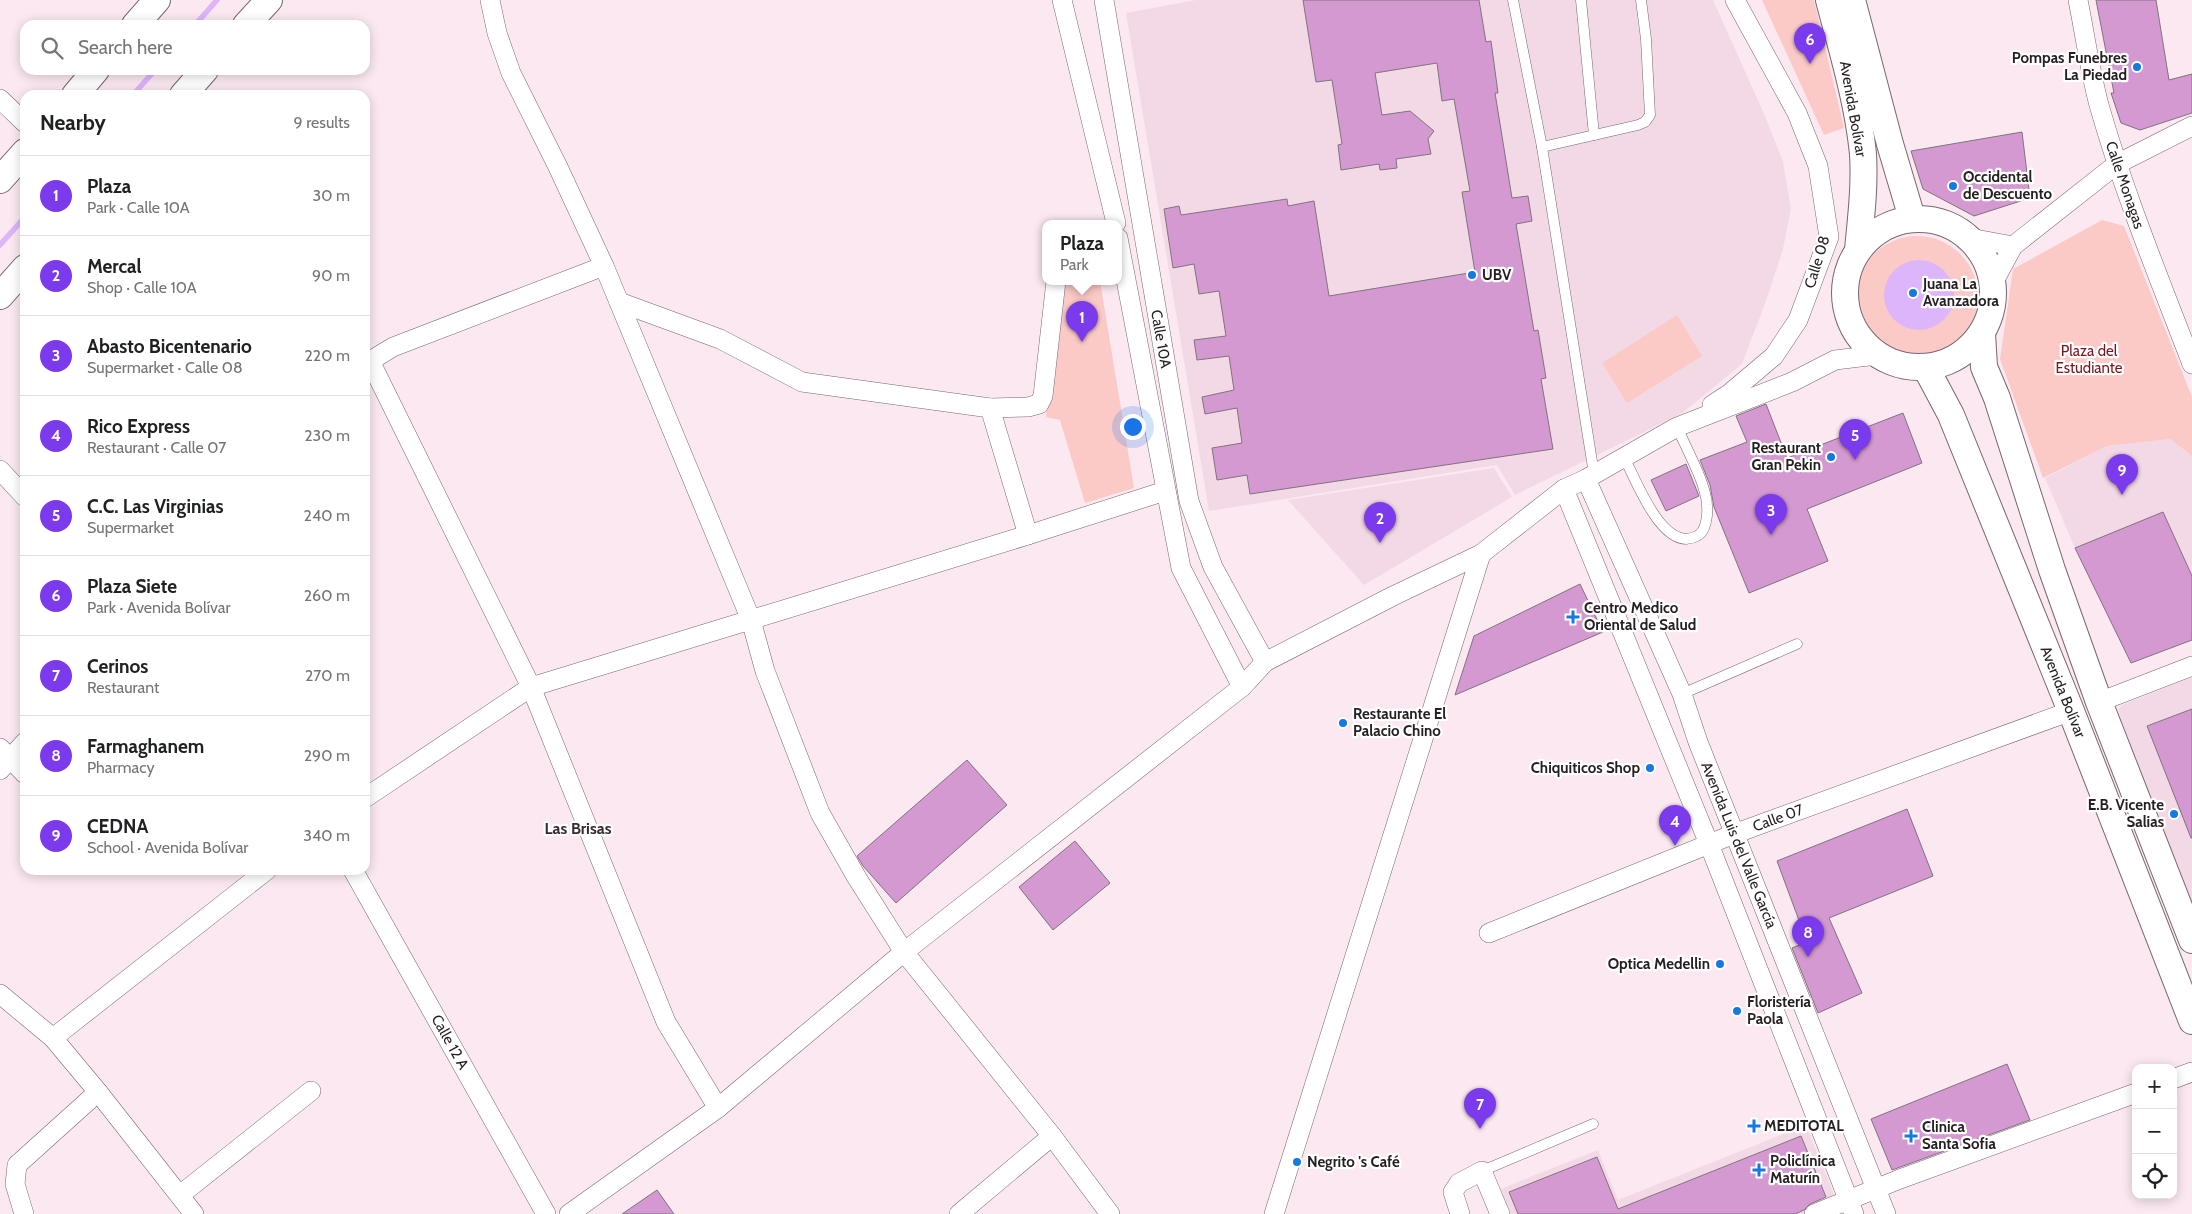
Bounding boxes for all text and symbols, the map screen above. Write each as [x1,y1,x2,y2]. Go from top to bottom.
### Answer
search box [20,20,370,75]
pin: 6 [1794,23,1826,64]
icon: search [38,34,66,62]
text: Search here [78,36,172,59]
place label: Pompas Funebres La Piedad [2012,49,2127,84]
street label: Avenida Bolívar [1836,60,1870,159]
marker: Pompas Funebres La Piedad [2131,61,2143,73]
text: Nearby [40,110,106,135]
text: 9 results [294,113,350,132]
street label: Calle Monagas [2102,139,2148,231]
place label: Occidental de Descuento [1963,168,2053,203]
text: Plaza [87,175,131,198]
marker: Occidental de Descuento [1947,180,1959,192]
text: 1 [53,186,59,205]
text: 30 m [313,186,350,205]
text: Park · Calle 10A [87,198,190,217]
popup [1042,220,1122,285]
text: Plaza [1060,232,1104,255]
street label: Calle 08 [1800,234,1834,290]
text: Mercal [87,255,142,278]
text: Park [1060,255,1089,274]
text: 2 [52,266,60,285]
text: 90 m [312,266,350,285]
place label: UBV [1482,266,1512,284]
marker: UBV [1466,269,1478,281]
place label: Juana La Avanzadora [1922,275,1999,310]
text: Shop · Calle 10A [87,278,197,297]
marker: Juana La Avanzadora [1907,287,1919,299]
pin: 1 [1066,301,1098,342]
street label: Calle 10A [1147,308,1175,370]
text: Abasto Bicentenario [87,335,252,358]
park label: Plaza del Estudiante [2055,342,2123,377]
text: 3 [52,346,60,365]
text: 220 m [304,346,350,365]
text: Supermarket · Calle 08 [87,358,243,377]
your location [1120,414,1146,440]
text: Rico Express [87,415,190,438]
pin: 5 [1839,419,1871,460]
text: 4 [51,426,61,445]
text: 230 m [304,426,350,445]
text: Restaurant · Calle 07 [87,438,226,457]
place label: Restaurant Gran Pekin [1751,439,1821,474]
marker: Restaurant Gran Pekin [1825,451,1837,463]
pin: 9 [2106,454,2138,495]
pin: 3 [1755,494,1787,535]
text: C.C. Las Virginias [87,495,224,518]
pin: 2 [1364,502,1396,543]
text: 5 [52,506,60,525]
text: 240 m [304,506,350,525]
text: Supermarket [87,518,174,537]
text: Plaza Siete [87,575,177,598]
text: 6 [52,586,61,605]
text: 260 m [304,586,350,605]
text: Park · Avenida Bolívar [87,598,231,617]
place label: Centro Medico Oriental de Salud [1584,599,1696,634]
marker: Centro Medico Oriental de Salud [1566,610,1580,624]
street label: Avenida Bolívar [2036,644,2090,741]
text: Cerinos [87,655,148,678]
text: 7 [52,666,60,685]
text: 270 m [305,666,350,685]
text: Restaurant [87,678,159,697]
place label: Restaurante El Palacio Chino [1353,705,1446,740]
marker: Restaurante El Palacio Chino [1337,717,1349,729]
text: Farmaghanem [87,735,204,758]
text: 8 [51,746,61,765]
text: 290 m [304,746,350,765]
text: Pharmacy [87,758,155,777]
place label: Chiquiticos Shop [1531,759,1640,777]
street label: Avenida Luis del Valle García [1697,759,1781,932]
marker: Chiquiticos Shop [1644,762,1656,774]
place label: E.B. Vicente Salias [2088,796,2164,831]
street label: Calle 07 [1750,800,1806,835]
pin: 4 [1659,805,1691,846]
marker: E.B. Vicente Salias [2168,808,2180,820]
text: CEDNA [87,815,148,838]
district label: Las Brisas [545,819,612,838]
text: 9 [52,826,61,845]
text: 340 m [303,826,350,845]
text: School · Avenida Bolívar [87,838,248,857]
pin: 8 [1792,916,1824,957]
place label: Optica Medellin [1608,955,1710,973]
marker: Optica Medellin [1714,958,1726,970]
place label: Floristería Paola [1747,993,1812,1028]
marker: Floristería Paola [1731,1005,1743,1017]
street label: Calle 12 A [428,1011,473,1073]
map controls [2132,1064,2177,1199]
button: + [2132,1064,2177,1109]
pin: 7 [1464,1088,1496,1129]
button: − [2132,1109,2177,1154]
place label: MEDITOTAL [1764,1117,1844,1135]
place label: Clinica Santa Sofia [1922,1118,1996,1153]
marker: MEDITOTAL [1748,1120,1760,1132]
marker: Clinica Santa Sofia [1904,1129,1918,1143]
place label: Policlínica Maturín [1770,1152,1836,1187]
place label: Negrito 's Café [1307,1153,1400,1171]
button: locate [2132,1154,2177,1199]
marker: Negrito 's Café [1291,1156,1303,1168]
marker: Policlínica Maturín [1752,1163,1766,1177]

